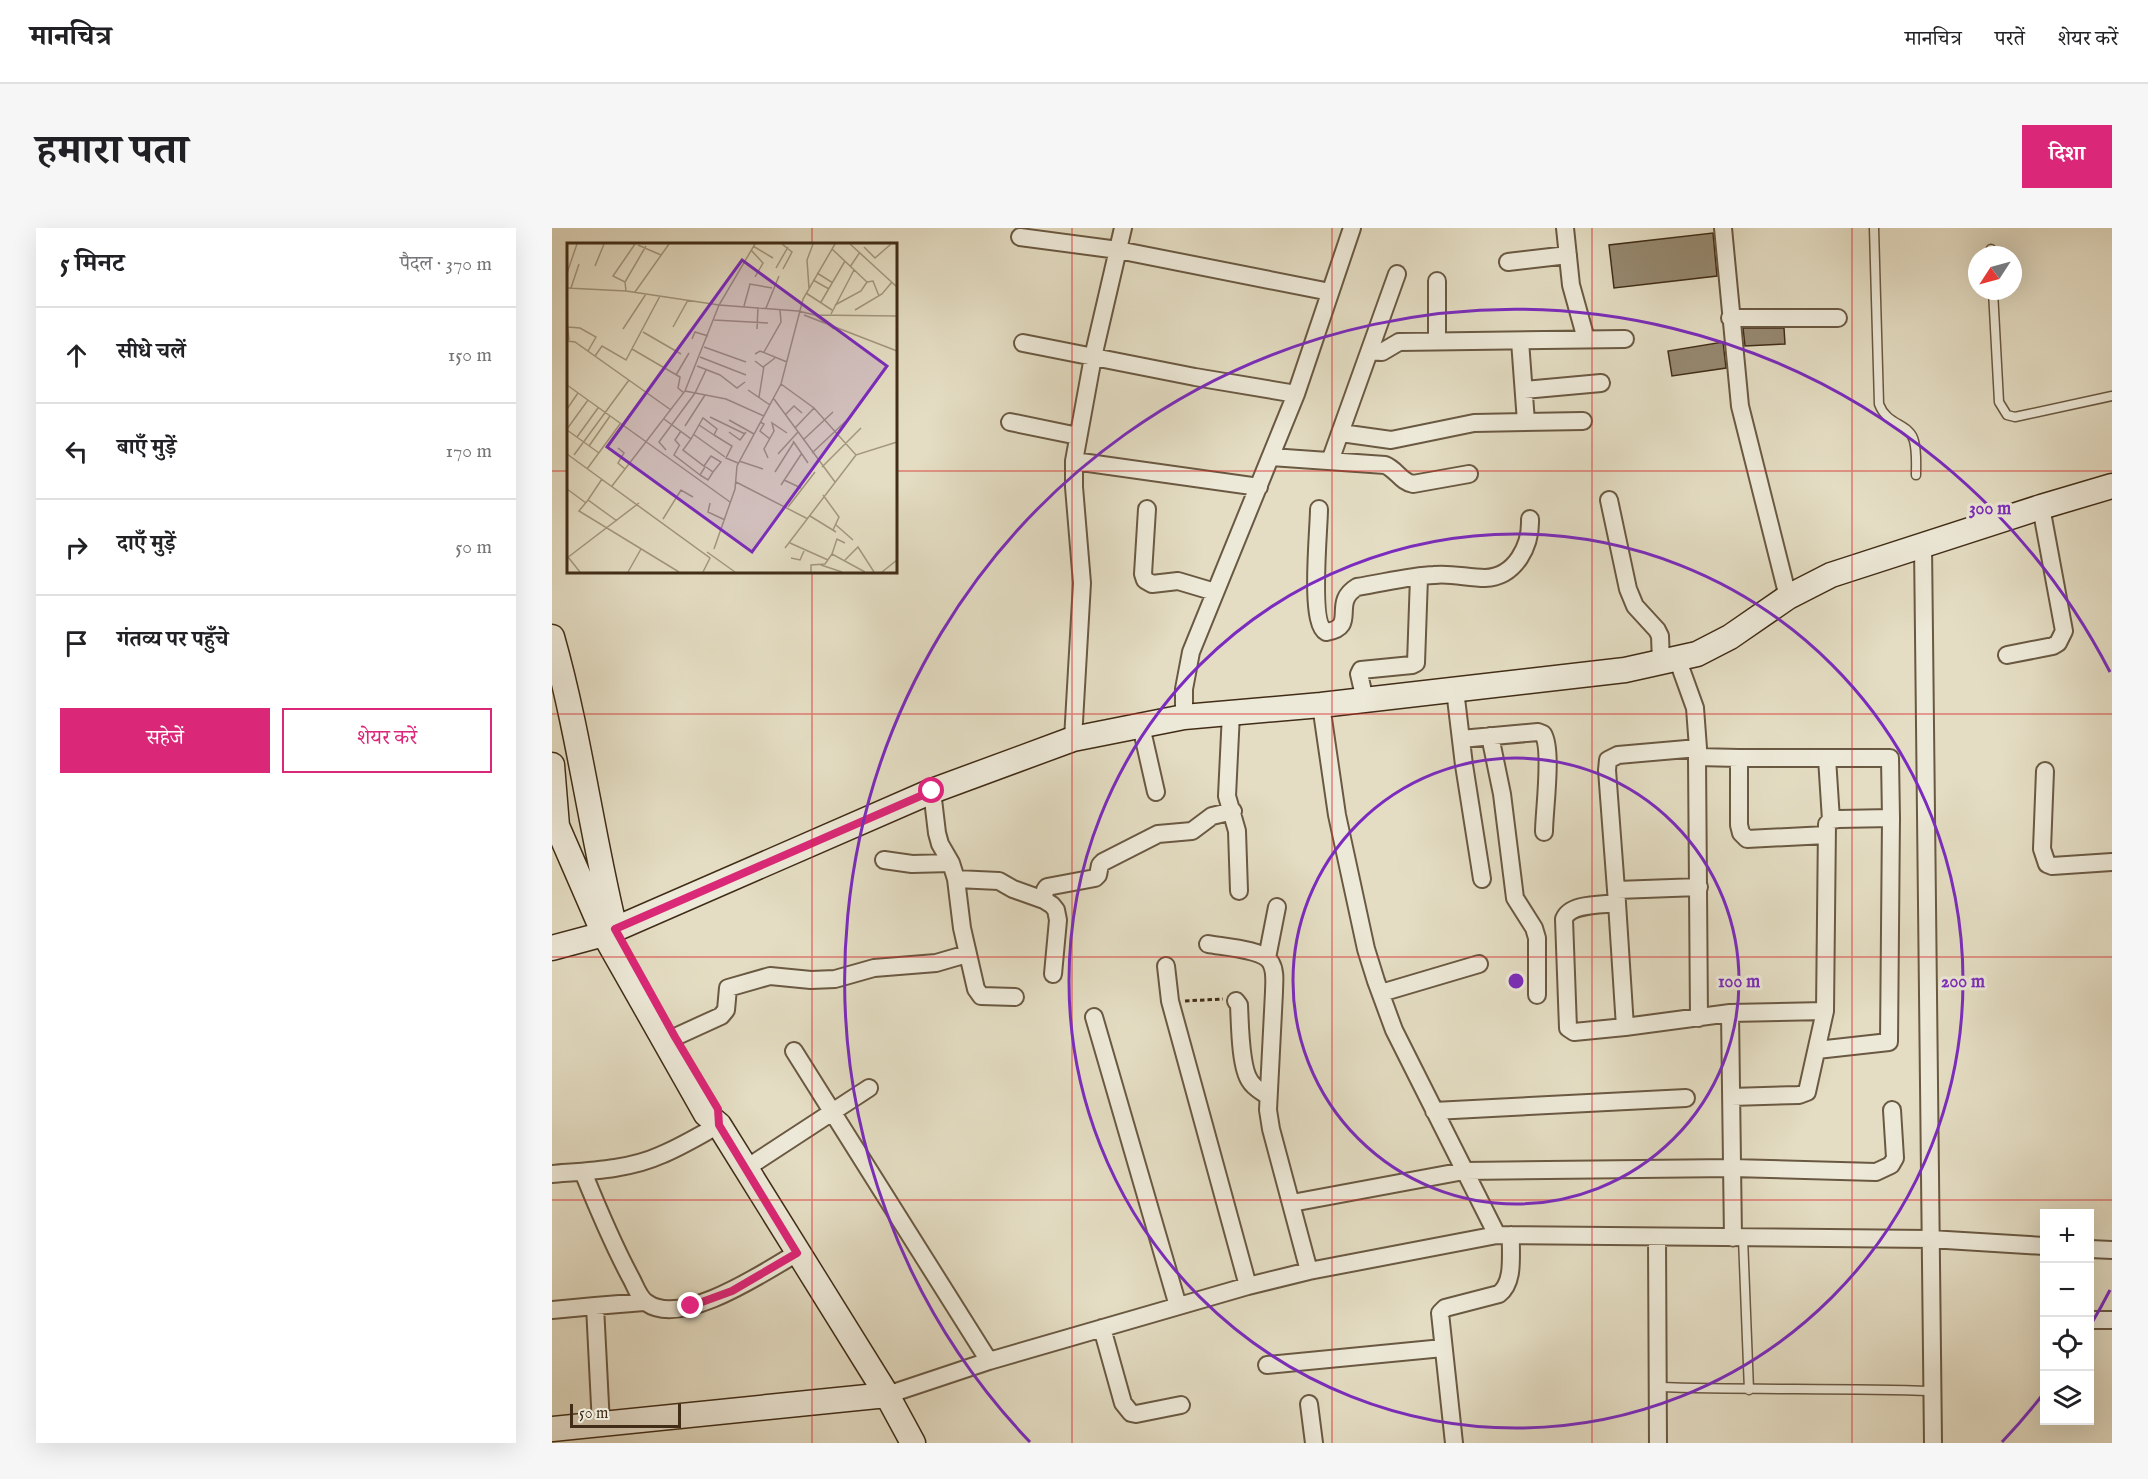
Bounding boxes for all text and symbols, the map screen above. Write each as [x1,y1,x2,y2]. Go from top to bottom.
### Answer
text: मानचित्र [30,20,112,55]
text: मानचित्र [1905,26,1962,53]
text: परतें [1995,26,2025,53]
text: शेयर करें [2058,26,2118,53]
text: हमारा पता [36,125,188,178]
button: दिशा [2022,125,2112,188]
inset map [567,243,897,573]
north arrow [1968,246,2022,300]
text: 5 मिनट [60,247,124,280]
text: पैदल · 370 m [400,252,492,277]
text: सीधे चलें [117,338,186,366]
icon: ahead [60,339,93,372]
text: 150 m [448,343,492,368]
text: बाएँ मुड़ें [117,434,176,462]
icon: left [60,435,93,468]
text: 170 m [446,439,492,464]
text: 300 m [1969,498,2011,521]
text: दाएँ मुड़ें [117,530,176,558]
icon: right [60,531,93,564]
text: 50 m [455,535,492,560]
text: गंतव्य पर पहुँचे [117,626,228,654]
icon: arrive [60,627,93,660]
button: सहेजें [60,708,270,773]
button: शेयर करें [282,708,492,773]
route start [918,777,944,803]
centre of rings [1506,971,1526,991]
text: 100 m [1718,971,1760,994]
text: 200 m [1941,971,1985,994]
map controls [2040,1209,2094,1425]
button: + [2040,1209,2094,1263]
button: − [2040,1263,2094,1317]
route end [677,1292,703,1318]
button: locate [2040,1317,2094,1371]
button: layers [2040,1371,2094,1425]
scale bar [570,1401,681,1428]
text: 50 m [579,1404,608,1424]

